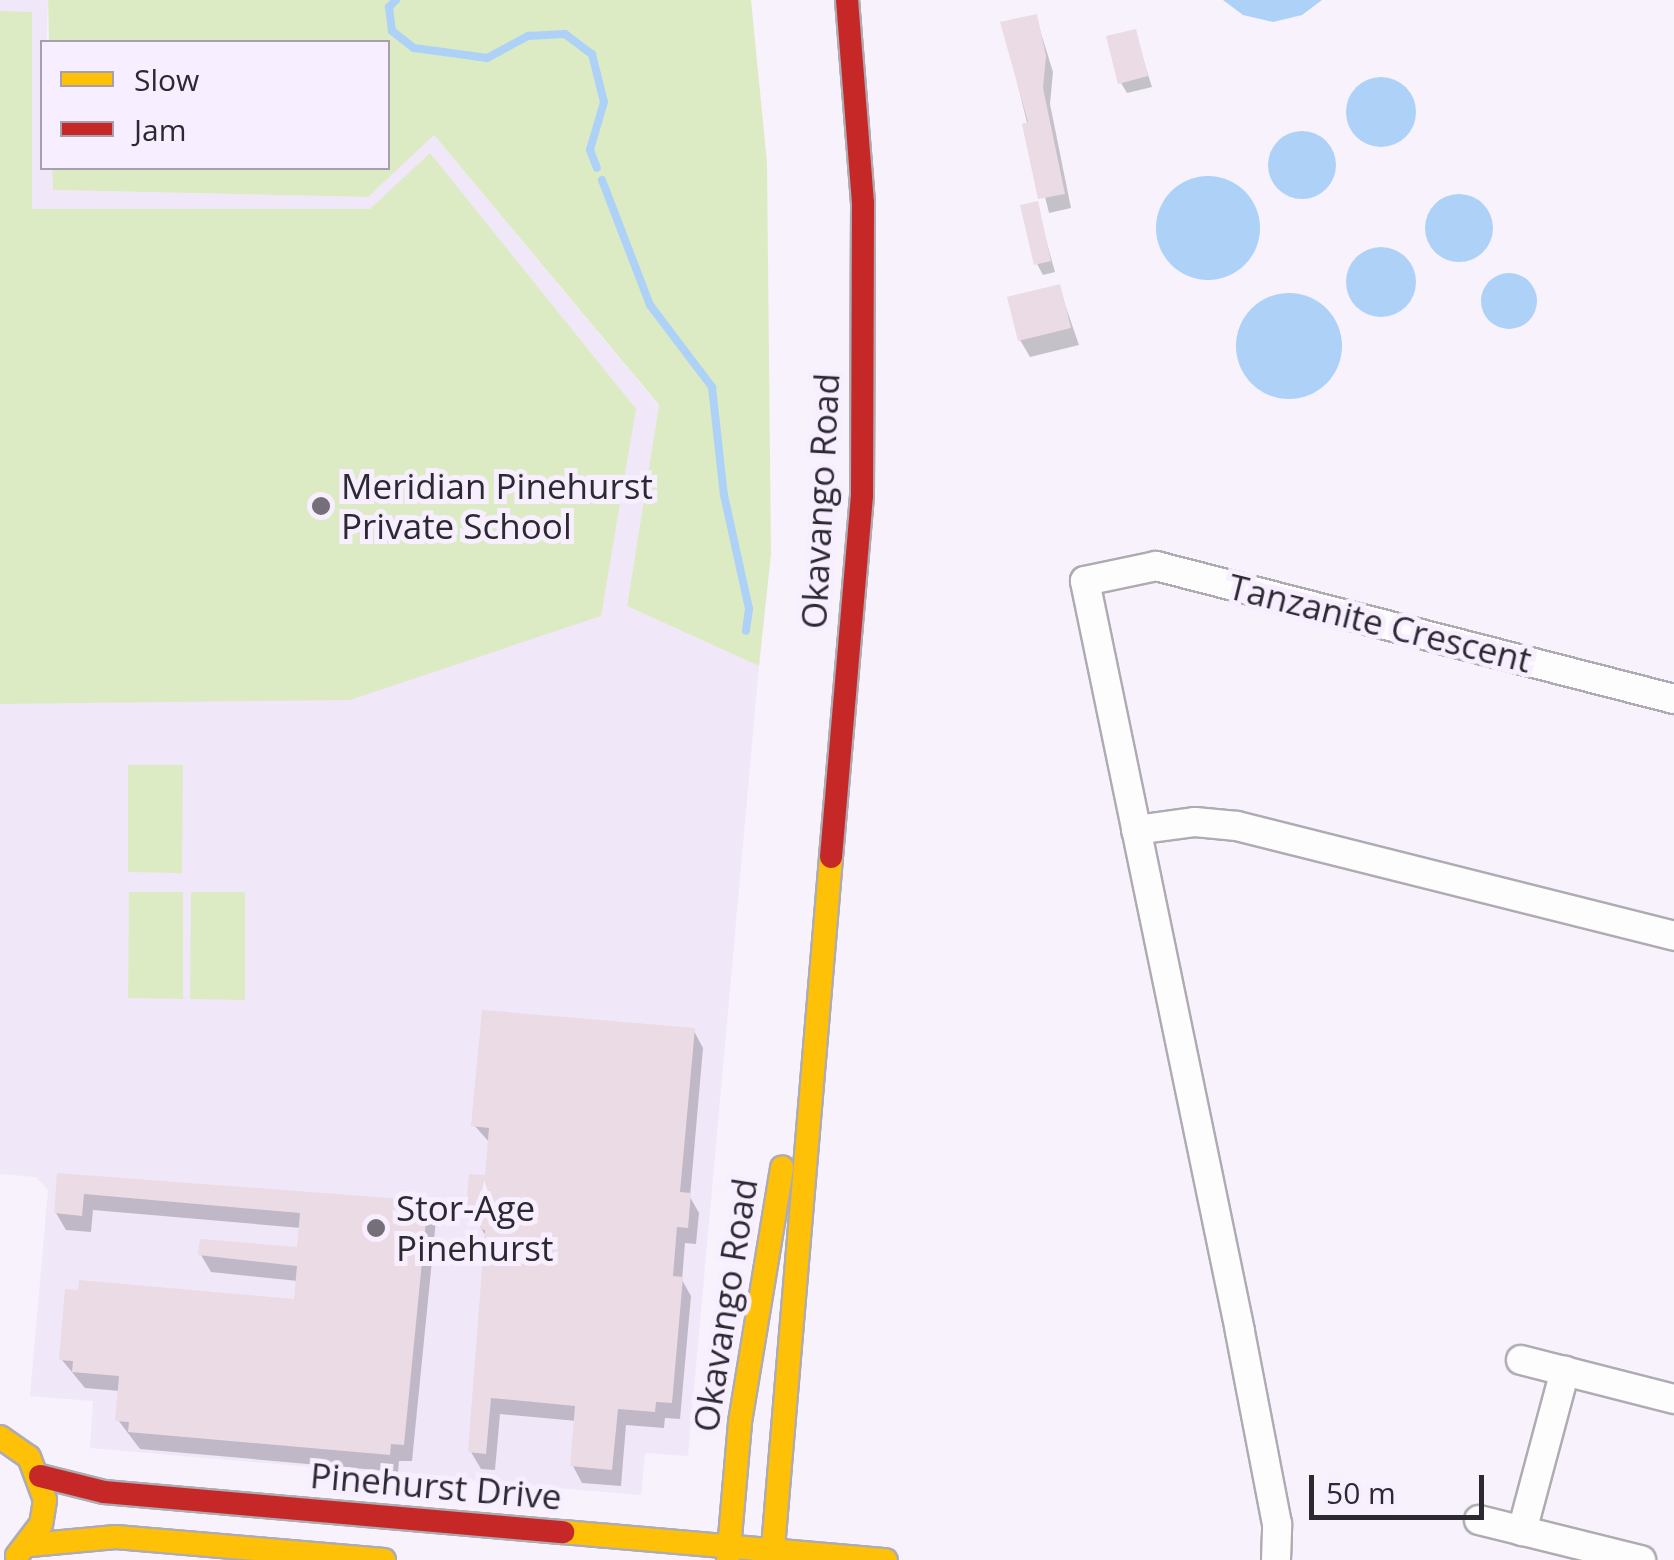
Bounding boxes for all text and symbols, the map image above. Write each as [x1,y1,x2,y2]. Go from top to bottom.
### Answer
legend [40,40,390,170]
text: Slow [134,59,199,100]
text: Jam [134,109,187,150]
street label: Okavango Road [792,372,848,630]
place label: Meridian Pinehurst Private School [341,465,653,547]
marker: Meridian Pinehurst Private School [310,495,332,517]
street label: Tanzanite Crescent [1224,565,1536,681]
street label: Okavango Road [684,1175,766,1435]
place label: Stor-Age Pinehurst [396,1187,553,1269]
marker: Stor-Age Pinehurst [365,1217,387,1239]
street label: Pinehurst Drive [309,1454,563,1518]
scale bar [1314,1455,1489,1517]
text: 50 m [1326,1472,1396,1513]

